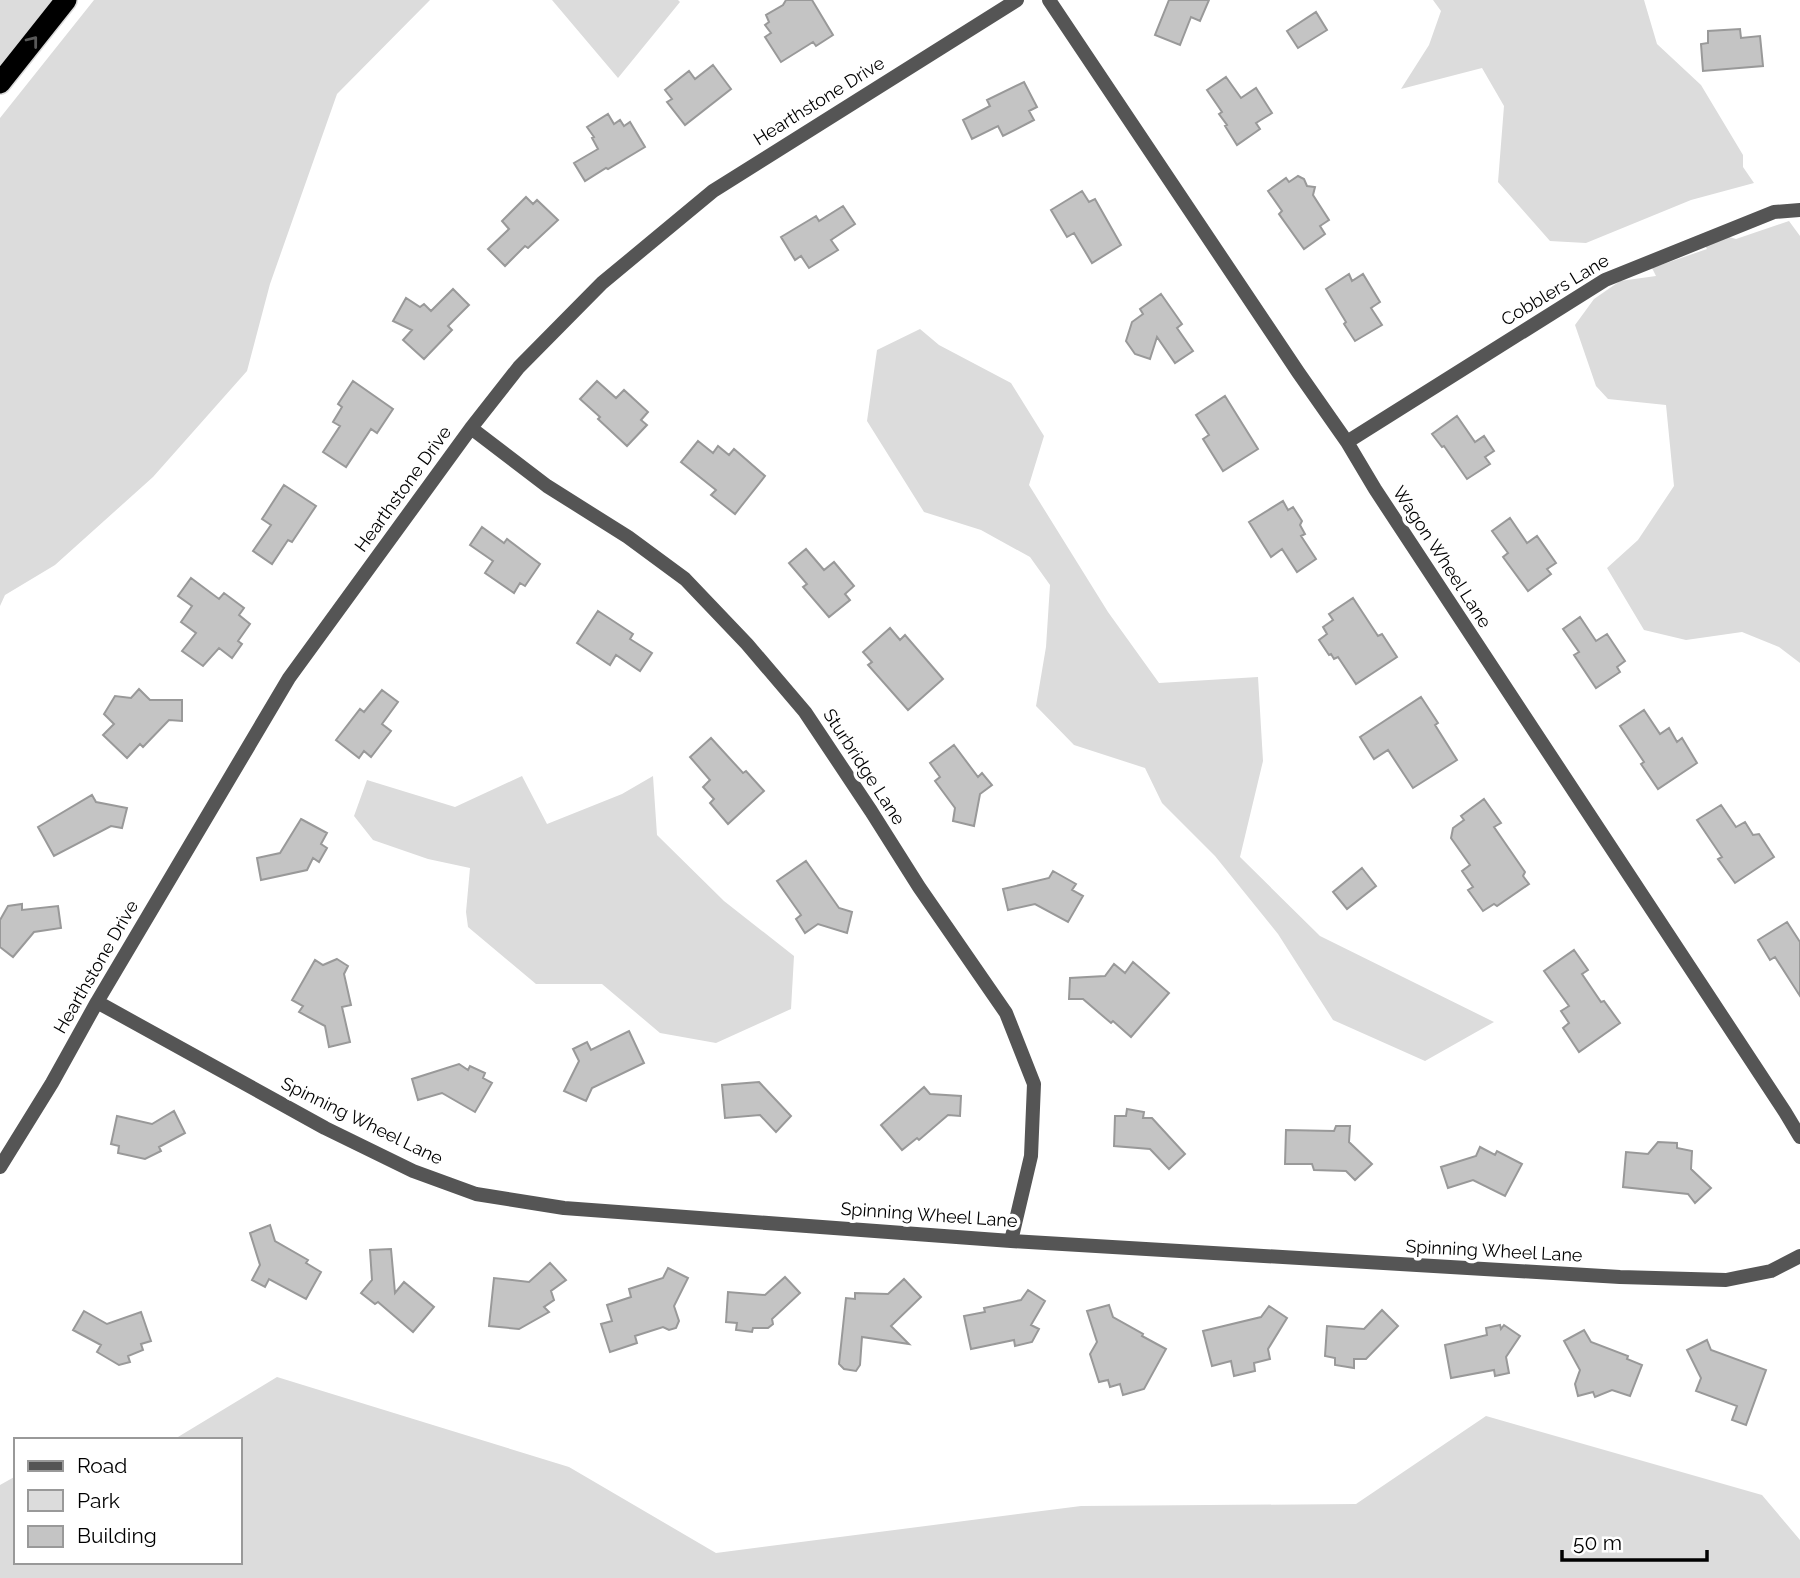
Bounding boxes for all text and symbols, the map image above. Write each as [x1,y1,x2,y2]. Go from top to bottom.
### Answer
one-way arrow [24,37,37,49]
street label: Hearthstone Drive [749,52,888,149]
street label: Cobblers Lane [1497,249,1613,330]
street label: Hearthstone Drive [350,421,455,556]
street label: Wagon Wheel Lane [1389,482,1496,632]
street label: Sturbridge Lane [819,705,910,829]
street label: Hearthstone Drive [49,896,142,1037]
street label: Spinning Wheel Lane [278,1072,447,1169]
street label: Spinning Wheel Lane [840,1198,1019,1231]
street label: Spinning Wheel Lane [1405,1235,1583,1266]
legend [14,1438,242,1564]
text: Road [77,1453,127,1478]
text: Park [77,1488,120,1513]
scale bar [1562,1518,1707,1562]
text: Building [77,1523,157,1548]
text: 50 m [1573,1530,1622,1555]

